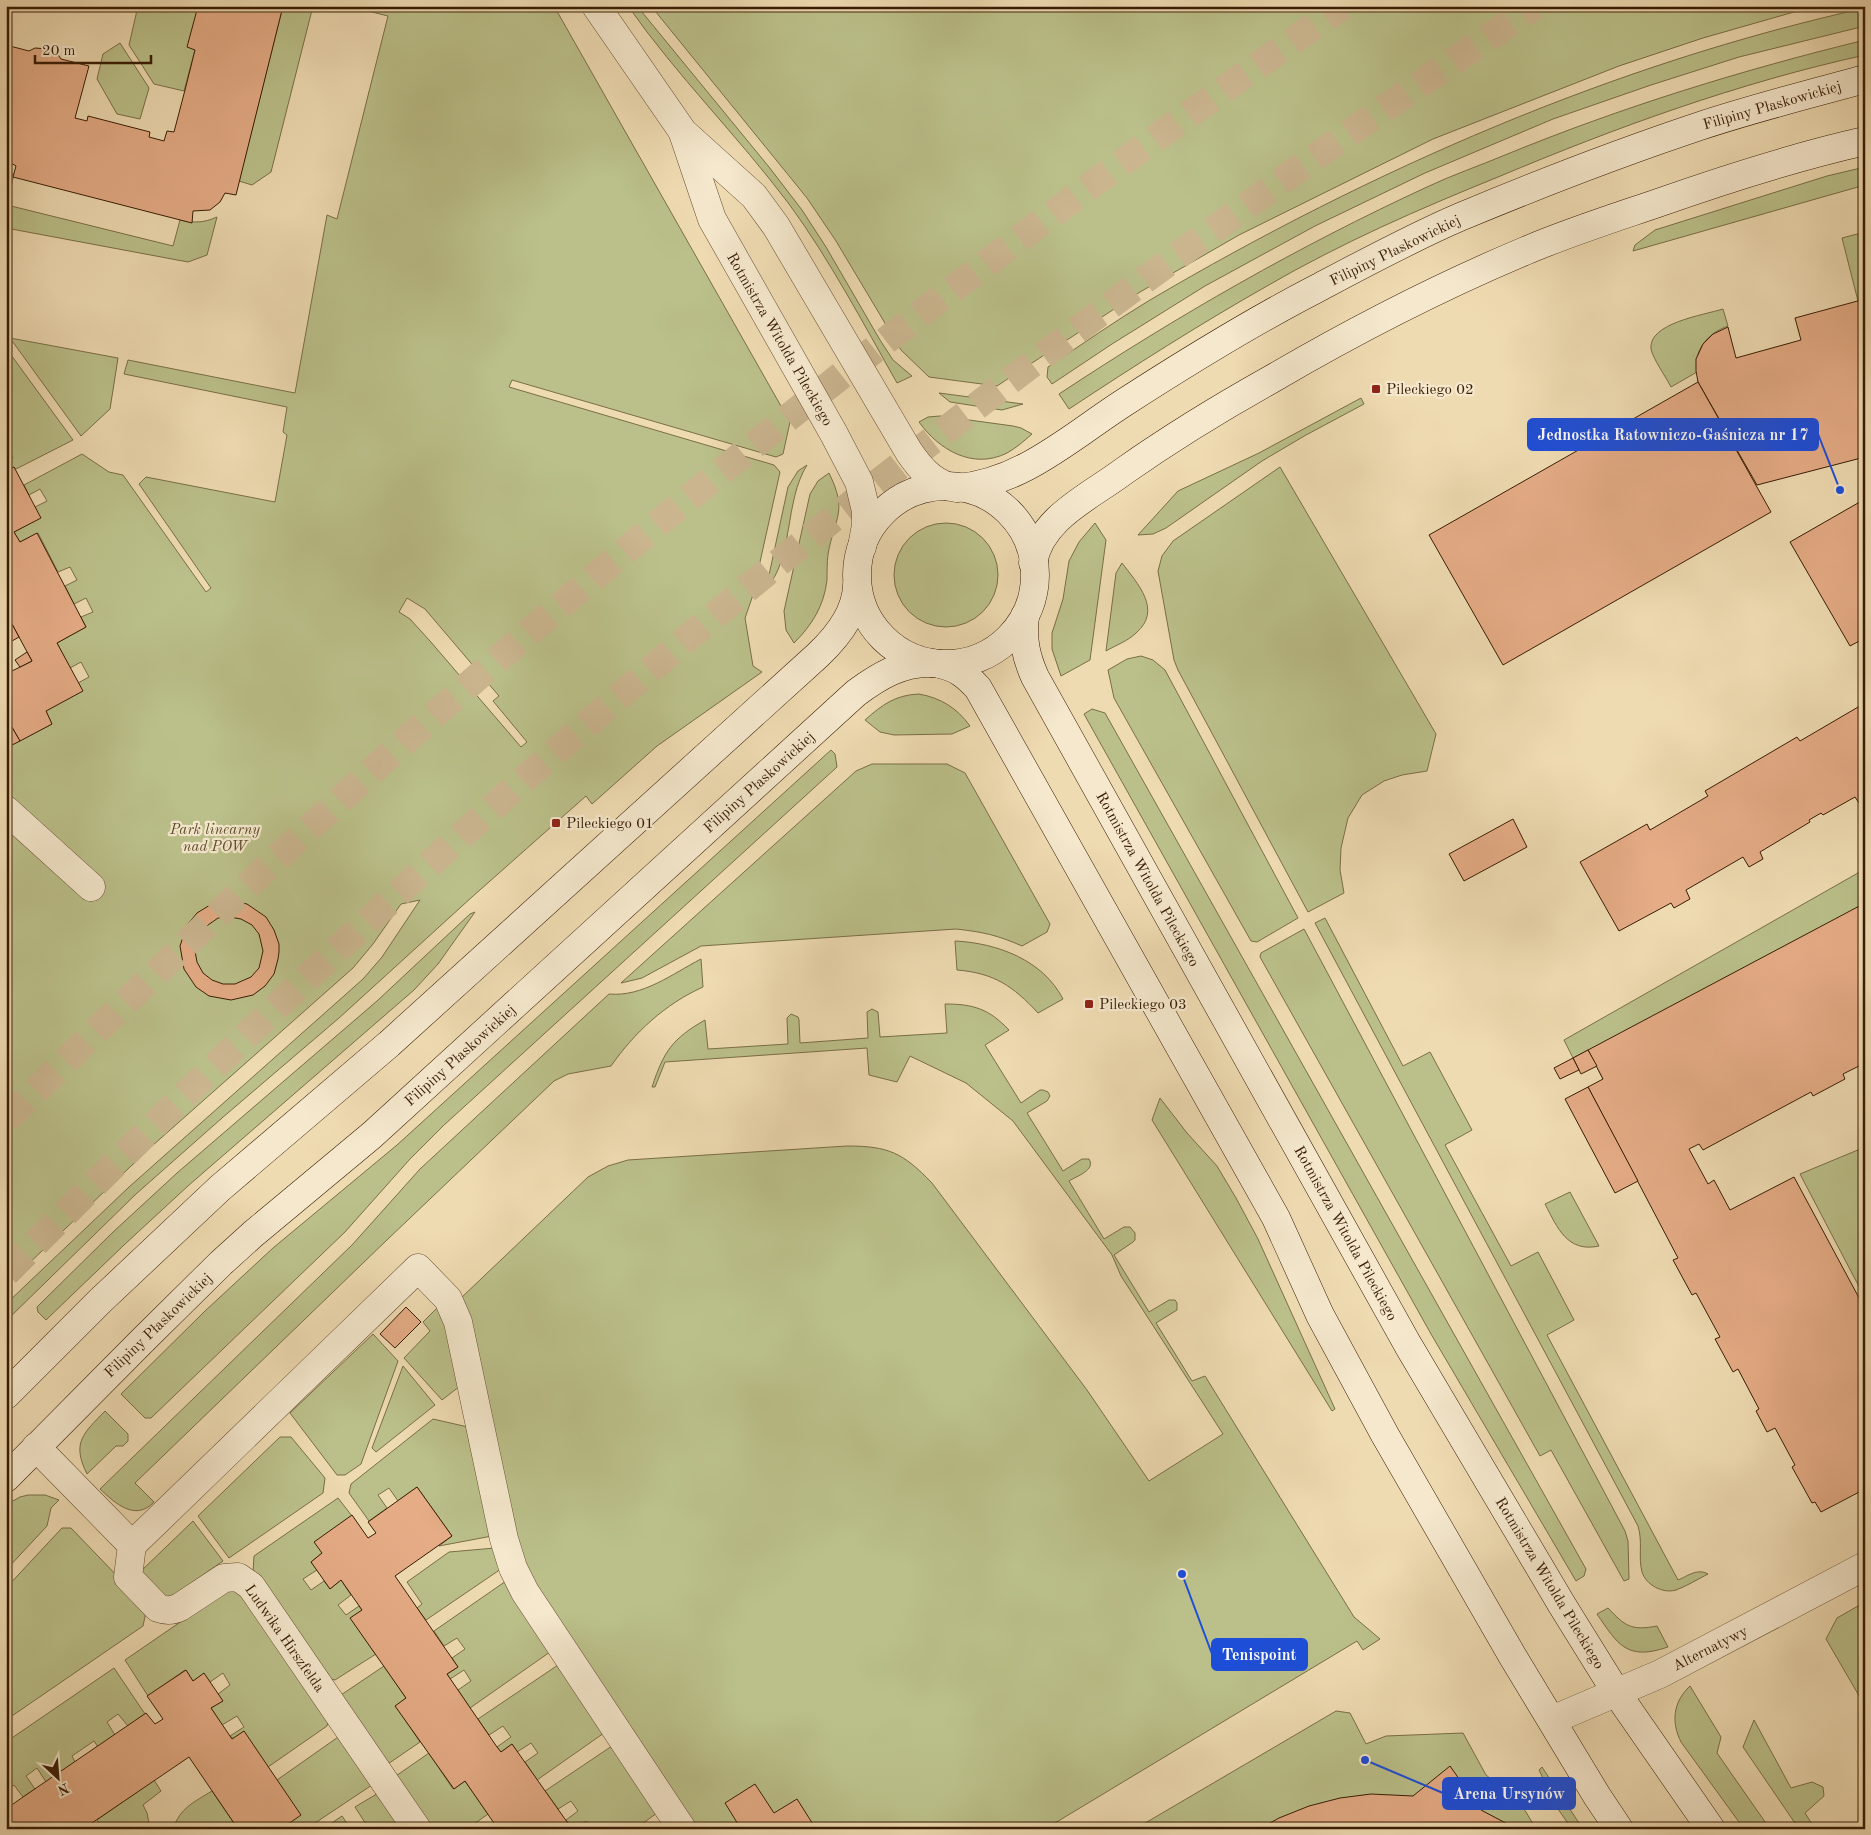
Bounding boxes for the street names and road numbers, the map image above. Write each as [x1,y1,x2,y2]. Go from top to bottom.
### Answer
street label: Filipiny Płaskowickiej [1701,79,1843,133]
street label: Filipiny Płaskowickiej [1328,213,1463,290]
street label: Rotmistrza Witolda Pileckiego [723,251,834,429]
street label: Filipiny Płaskowickiej [702,730,818,837]
street label: Rotmistrza Witolda Pileckiego [1092,790,1201,970]
street label: Filipiny Płaskowickiej [403,1003,519,1110]
street label: Rotmistrza Witolda Pileckiego [1290,1144,1399,1324]
street label: Filipiny Płaskowickiej [102,1271,216,1381]
street label: Rotmistrza Witolda Pileckiego [1492,1495,1606,1672]
street label: Ludwika Hirszfelda [241,1582,327,1696]
street label: Alternatywy [1671,1624,1751,1675]

